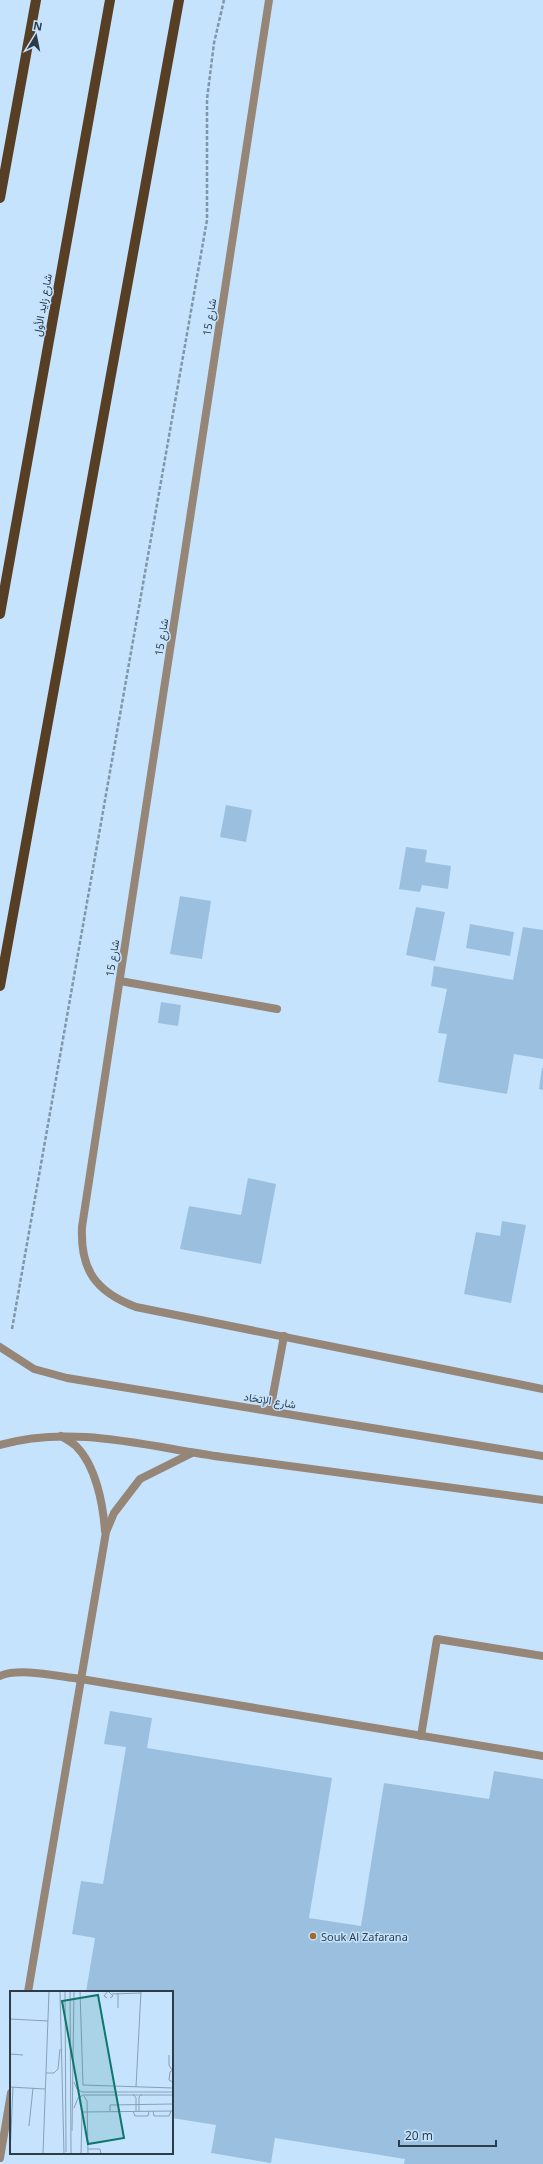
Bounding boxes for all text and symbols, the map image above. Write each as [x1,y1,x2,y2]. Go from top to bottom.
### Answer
north arrow [16,16,56,56]
text: N [32,17,44,34]
street label: شارع زايد الأول [29,272,56,338]
street label: شارع 15 [199,297,220,337]
street label: شارع 15 [151,617,172,657]
street label: شارع 15 [102,938,123,978]
street label: شارع الإتحَاد [243,1388,298,1413]
place label: Souk Al Zafarana [321,1929,408,1944]
marker: Souk Al Zafarana [308,1931,318,1941]
inset map [10,1991,173,2154]
scale bar [399,2122,496,2148]
text: 20 m [405,2127,433,2144]

